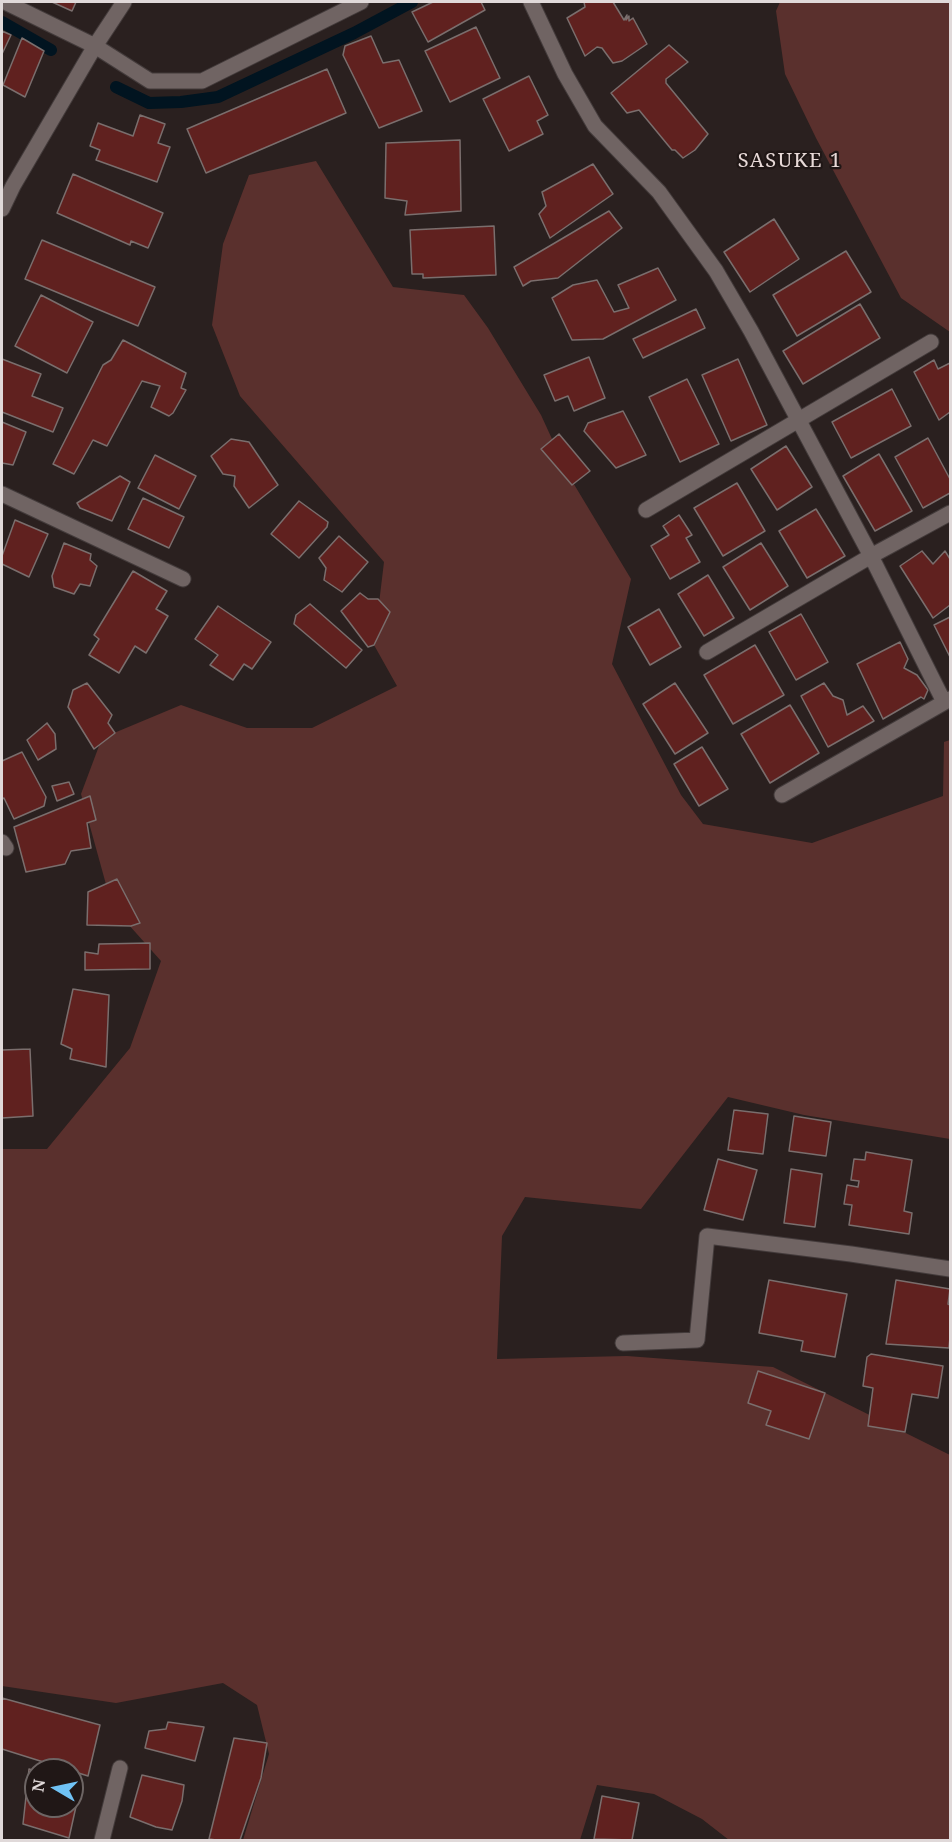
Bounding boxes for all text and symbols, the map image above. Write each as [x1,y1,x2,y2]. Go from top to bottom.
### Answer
district label: SASUKE 1 [738,149,842,173]
north arrow [24,1758,84,1818]
text: N [26,1778,50,1793]

